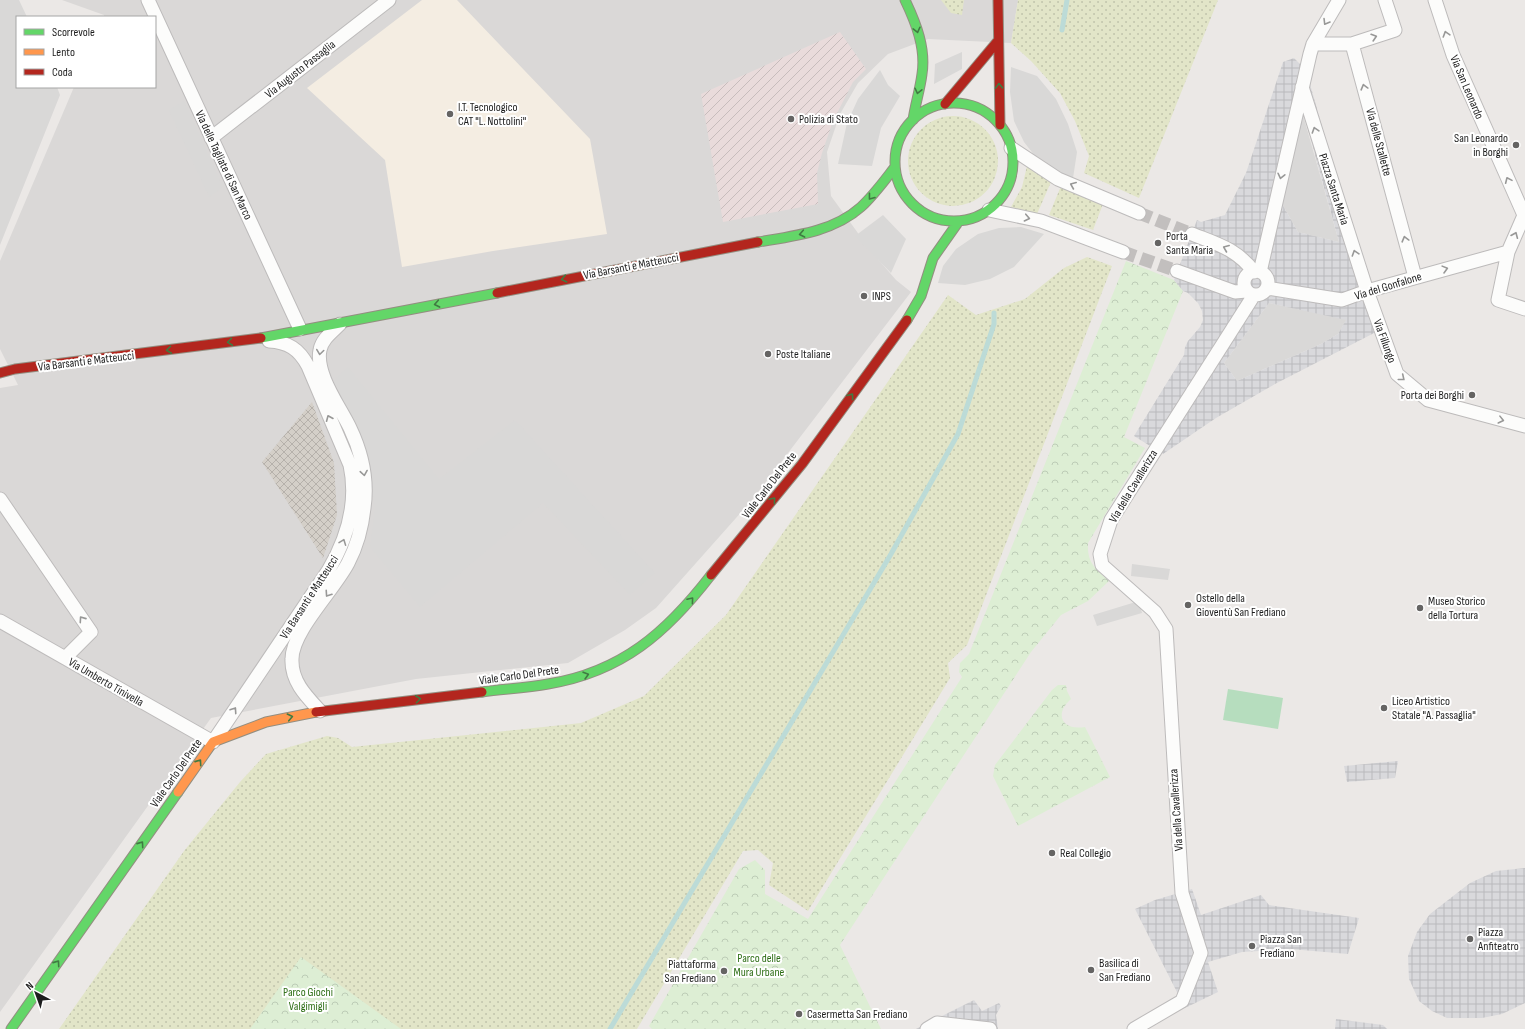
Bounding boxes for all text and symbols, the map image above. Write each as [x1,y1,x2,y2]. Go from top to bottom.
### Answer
legend [16,16,156,88]
one-way arrow [1324,18,1331,25]
text: Scorrevole [52,25,95,40]
one-way arrow [913,27,921,33]
one-way arrow [1442,31,1451,38]
one-way arrow [1370,33,1377,42]
street label: Via Augusto Passaglia [262,37,339,102]
text: Lento [52,45,75,60]
street label: Via San Leonardo [1446,53,1487,121]
text: Coda [52,65,73,80]
one-way arrow [995,83,1003,89]
one-way arrow [1360,84,1369,91]
one-way arrow [914,88,922,95]
place label: I.T. Tecnologico CAT "L. Nottolini" [458,100,526,129]
street label: Via delle Stallette [1362,106,1395,178]
street label: Via delle Tagliate di San Marco [192,108,255,222]
marker: I.T. Tecnologico CAT "L. Nottolini" [445,109,455,119]
place label: Polizia di Stato [799,112,858,127]
marker: Polizia di Stato [786,114,796,124]
one-way arrow [1312,126,1320,133]
place label: San Leonardo in Borghi [1454,131,1508,160]
marker: San Leonardo in Borghi [1511,140,1521,150]
street label: Piazza Santa Maria [1315,152,1352,227]
one-way arrow [1278,173,1286,179]
one-way arrow [1505,176,1513,184]
one-way arrow [1070,182,1077,190]
one-way arrow [869,193,876,200]
one-way arrow [1024,213,1030,221]
place label: Porta Santa Maria [1166,229,1214,258]
one-way arrow [799,230,805,238]
one-way arrow [1510,232,1518,240]
one-way arrow [1401,236,1410,243]
marker: Porta Santa Maria [1153,238,1163,248]
one-way arrow [1223,245,1231,253]
street label: Via Barsanti e Matteucci [582,250,680,283]
one-way arrow [1351,250,1360,257]
one-way arrow [1441,265,1448,274]
street label: Via del Gonfalone [1353,269,1424,304]
one-way arrow [561,275,568,283]
place label: INPS [872,289,891,304]
marker: INPS [859,291,869,301]
one-way arrow [434,300,440,308]
street label: Via Fillungo [1370,317,1399,365]
one-way arrow [227,337,233,346]
one-way arrow [166,345,172,354]
place label: Poste Italiane [776,347,831,362]
street label: Via Barsanti e Matteucci [37,348,135,375]
one-way arrow [316,349,325,355]
marker: Poste Italiane [763,349,773,359]
one-way arrow [1397,373,1405,380]
place label: Porta dei Borghi [1401,388,1464,403]
marker: Porta dei Borghi [1467,390,1477,400]
one-way arrow [846,393,853,400]
one-way arrow [326,415,334,422]
one-way arrow [1497,416,1504,424]
street label: Via della Cavallerizza [1106,447,1161,525]
street label: Viale Carlo Del Prete [739,449,800,522]
one-way arrow [359,470,368,476]
one-way arrow [769,497,776,505]
one-way arrow [338,539,346,546]
street label: Via Barsanti e Matteucci [277,553,342,642]
one-way arrow [325,590,333,597]
place label: Ostello della Gioventù San Frediano [1196,591,1286,620]
place label: Museo Storico della Tortura [1428,594,1485,623]
one-way arrow [686,598,693,605]
marker: Ostello della Gioventù San Frediano [1183,600,1193,610]
marker: Museo Storico della Tortura [1415,603,1425,613]
one-way arrow [79,616,87,623]
street label: Via Umberto Tinivella [65,655,146,710]
street label: Viale Carlo Del Prete [478,662,560,689]
one-way arrow [583,671,590,680]
place label: Liceo Artistico Statale "A. Passaglia" [1392,694,1476,723]
one-way arrow [415,695,421,704]
marker: Liceo Artistico Statale "A. Passaglia" [1379,703,1389,713]
one-way arrow [229,707,236,714]
one-way arrow [286,714,293,722]
street label: Viale Carlo Del Prete [147,736,206,811]
one-way arrow [194,759,202,766]
street label: Via della Cavallerizza [1166,768,1187,852]
one-way arrow [136,841,143,848]
place label: Real Collegio [1060,846,1111,861]
marker: Real Collegio [1047,848,1057,858]
place label: Piazza Anfiteatro [1477,925,1519,954]
place label: Piazza San Frediano [1260,932,1302,961]
marker: Piazza Anfiteatro [1465,934,1475,944]
marker: Piazza San Frediano [1247,941,1257,951]
park label: Parco delle Mura Urbane [734,951,785,980]
place label: Basilica di San Frediano [1099,956,1150,985]
place label: Piattaforma San Frediano [665,957,716,986]
one-way arrow [52,960,59,967]
marker: Basilica di San Frediano [1086,965,1096,975]
marker: Piattaforma San Frediano [719,966,729,976]
north arrow [16,973,56,1013]
text: N [23,979,36,993]
park label: Parco Giochi Valgimigli [283,985,333,1014]
place label: Casermetta San Frediano [807,1007,907,1022]
marker: Casermetta San Frediano [794,1009,804,1019]

